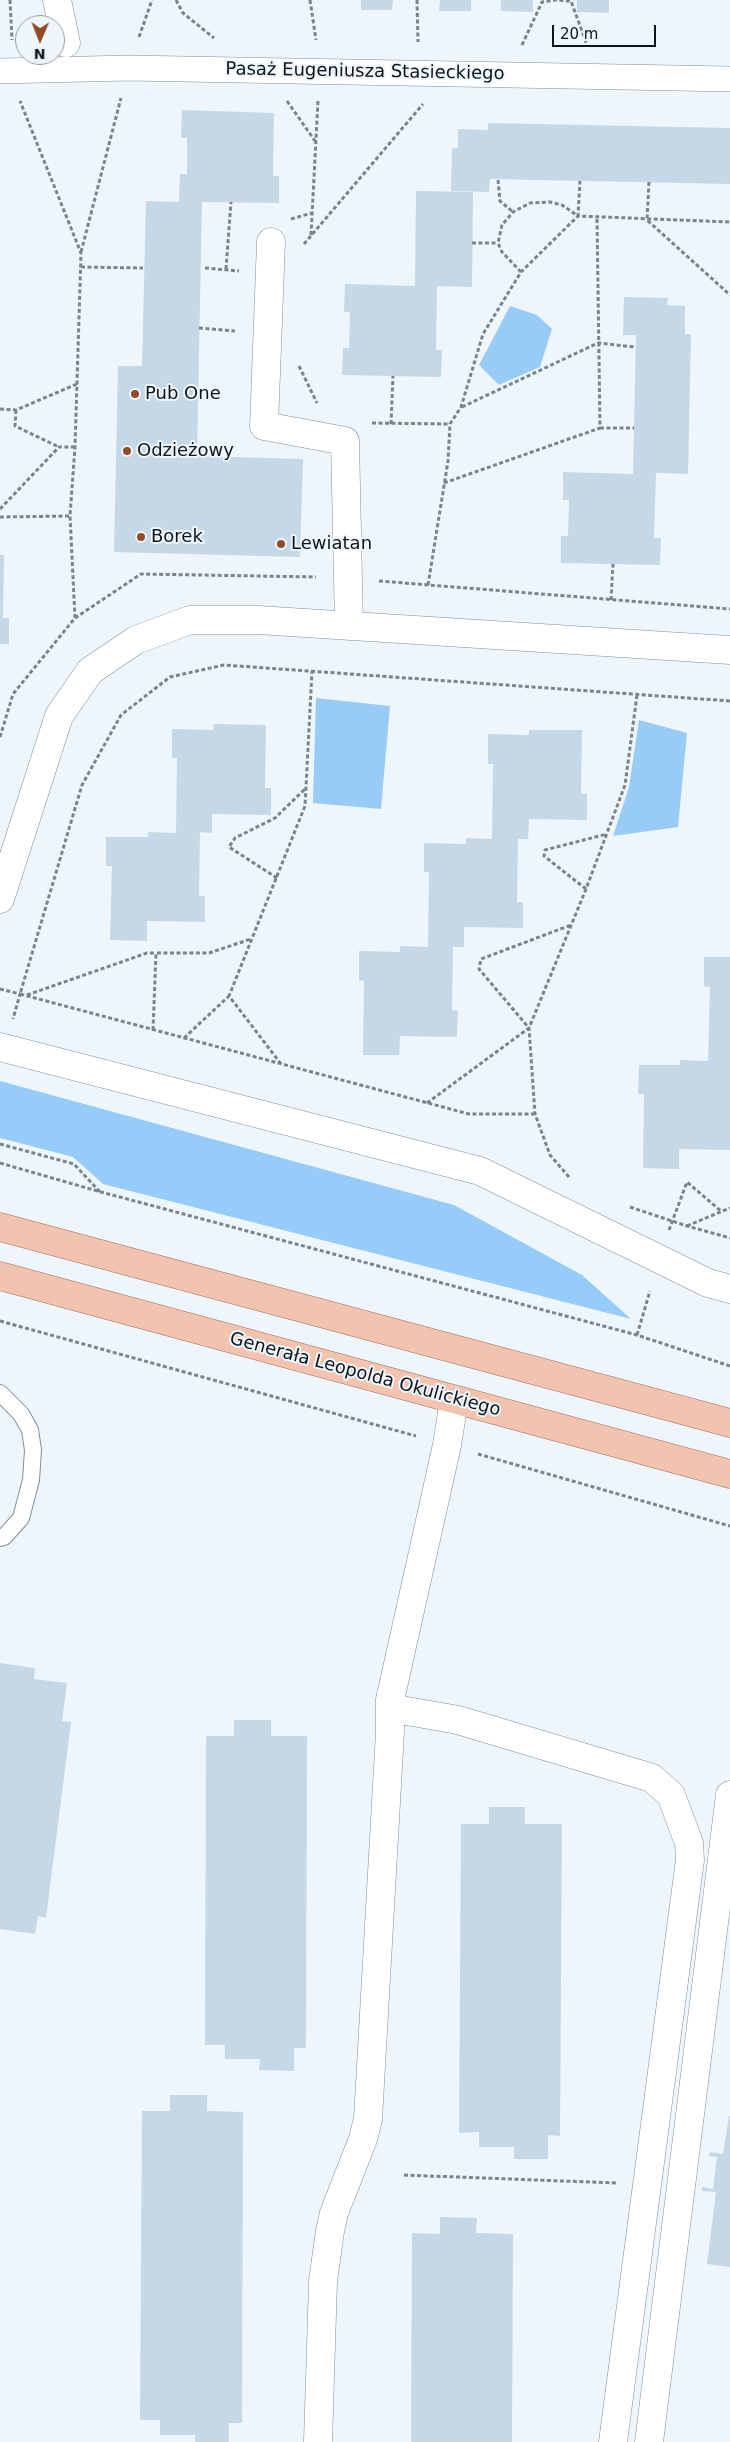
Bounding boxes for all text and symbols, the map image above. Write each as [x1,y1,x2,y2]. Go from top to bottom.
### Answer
north arrow [15,15,65,65]
scale bar [555,15,659,47]
text: 20 m [560,25,598,43]
text: N [34,46,46,62]
street label: Pasaż Eugeniusza Stasieckiego [225,59,505,85]
place label: Pub One [145,383,221,405]
marker: Pub One [129,388,141,400]
place label: Odzieżowy [137,440,234,462]
marker: Odzieżowy [121,445,133,457]
place label: Borek [151,526,203,548]
marker: Borek [135,531,147,543]
place label: Lewiatan [291,533,372,555]
marker: Lewiatan [275,538,287,550]
street label: Generała Leopolda Okulickiego [227,1328,503,1422]

